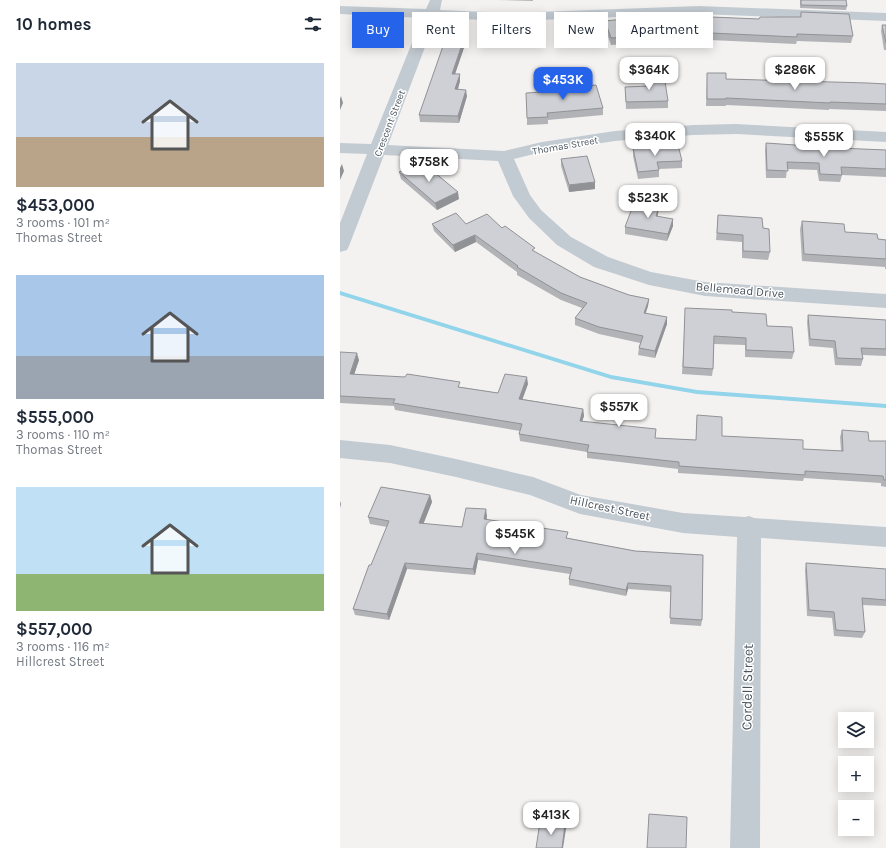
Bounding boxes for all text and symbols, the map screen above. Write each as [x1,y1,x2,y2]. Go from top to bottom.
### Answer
chip: Buy [352,12,404,48]
chip: Rent [412,12,469,48]
chip: Filters [477,12,546,48]
chip: New [554,12,608,48]
chip: Apartment [616,12,713,48]
icon: filters [302,13,324,35]
text: 10 homes [16,14,91,34]
pin: $364K [621,57,677,91]
pin: $286K [767,57,823,91]
text: $364K [628,62,670,77]
text: $286K [774,62,816,77]
pin: $453K [535,67,591,101]
text: $453K [543,72,583,87]
street label: Crescent Street [372,88,408,158]
icon: home [134,89,206,161]
pin: $340K [627,123,683,157]
pin: $555K [796,124,852,158]
text: $340K [634,128,676,143]
text: $555K [804,129,844,144]
street label: Thomas Street [531,134,599,158]
pin: $758K [401,149,457,183]
text: $758K [409,154,449,169]
pin: $523K [620,185,676,219]
text: $523K [628,190,668,205]
text: $453,000 [16,195,95,215]
text: 3 rooms · 101 m² [16,215,110,230]
text: Thomas Street [16,230,102,245]
street label: Bellemead Drive [695,279,785,301]
icon: home [134,301,206,373]
pin: $557K [591,394,647,428]
text: $557K [599,399,639,414]
text: $555,000 [16,407,94,427]
text: 3 rooms · 110 m² [16,427,110,442]
text: Thomas Street [16,442,102,457]
street label: Hillcrest Street [569,493,652,523]
icon: home [134,513,206,585]
pin: $545K [487,521,543,555]
text: $545K [495,526,535,541]
text: $557,000 [16,619,93,639]
text: 3 rooms · 116 m² [16,639,110,654]
street label: Cordell Street [738,644,757,730]
text: Hillcrest Street [16,654,104,669]
map controls [838,712,874,836]
button: layers [838,712,874,748]
button: + [838,756,874,792]
button: − [838,800,874,836]
pin: $413K [523,802,579,836]
text: $413K [532,807,570,822]

